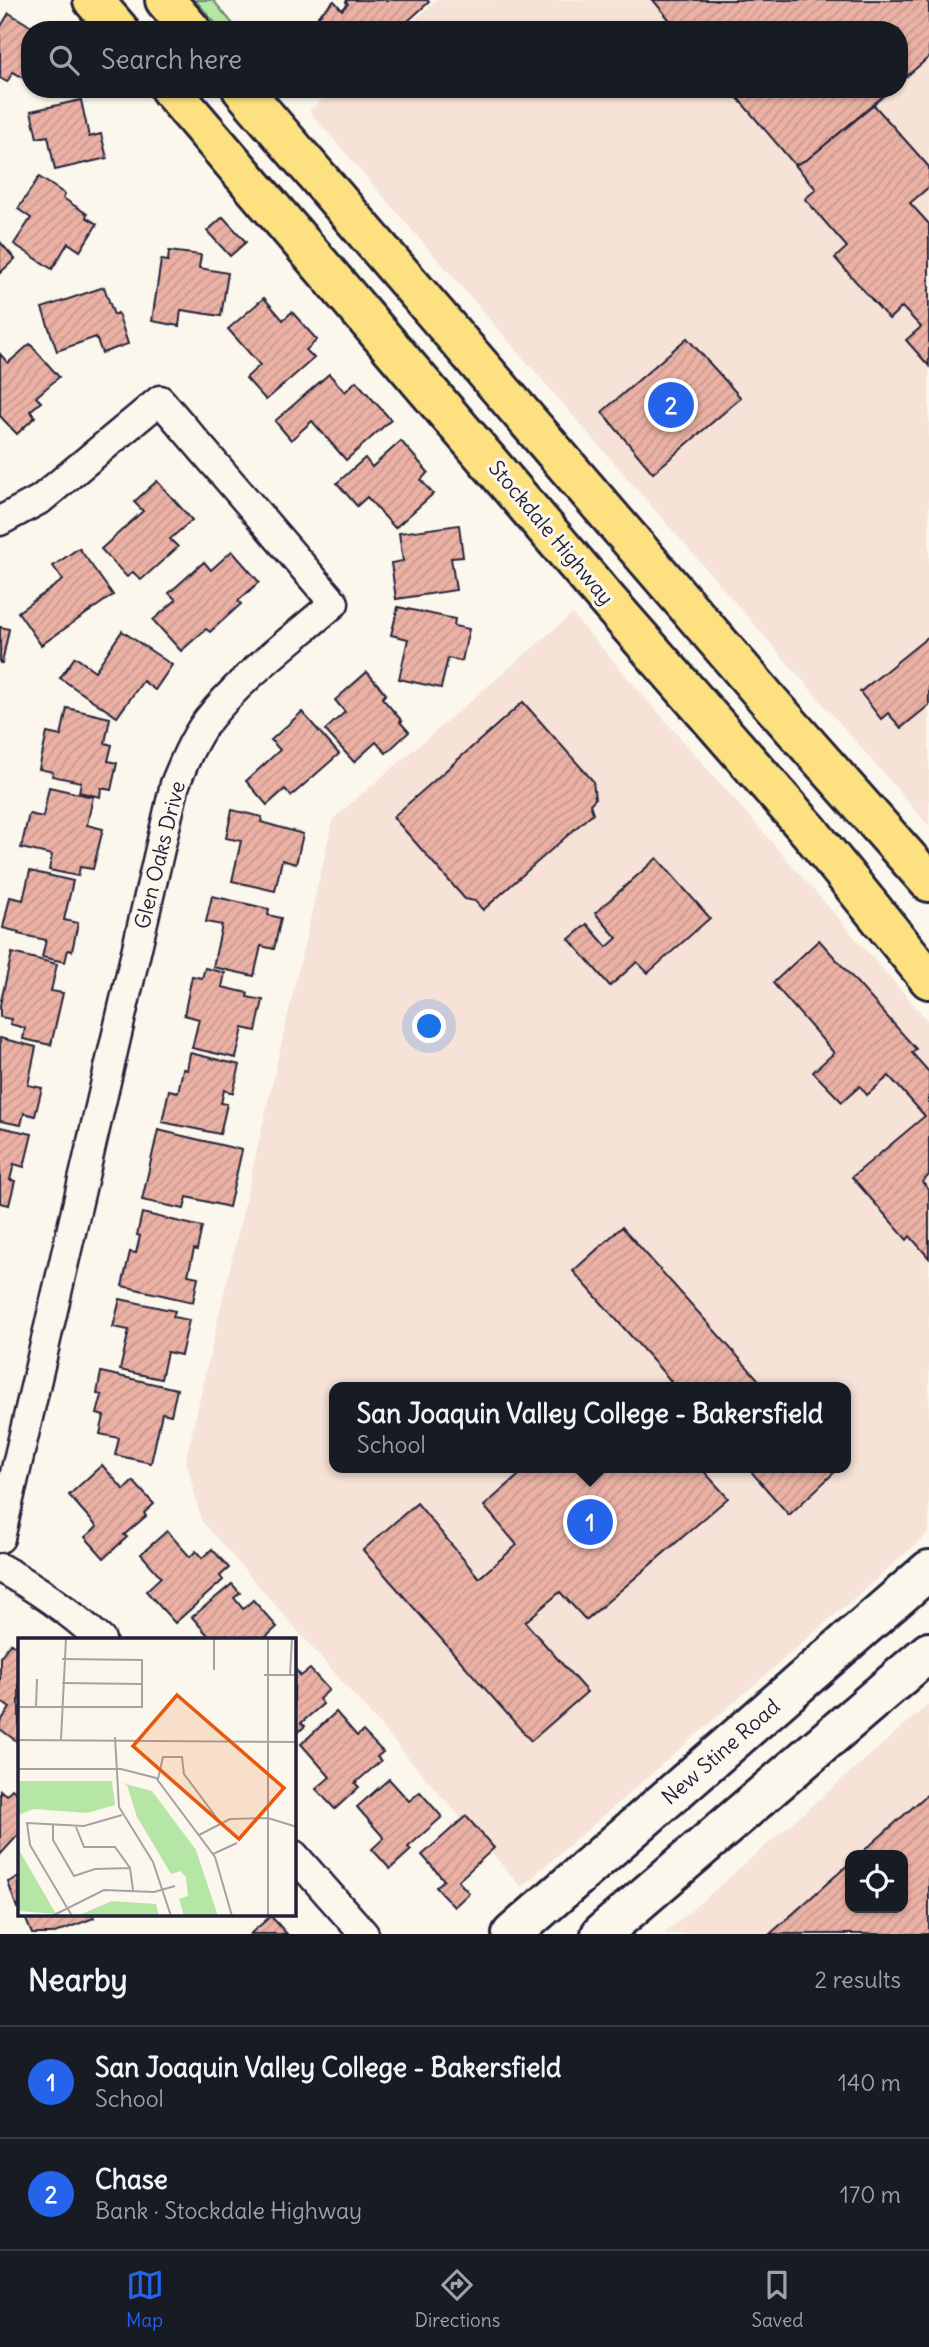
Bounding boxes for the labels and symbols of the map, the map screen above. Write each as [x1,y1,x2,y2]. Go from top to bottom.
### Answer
pin: 2 [648,379,694,431]
street label: Stockdale Highway [483,455,620,611]
street label: Glen Oaks Drive [128,778,191,932]
your location [412,1009,446,1043]
pin: 1 [567,1496,613,1548]
inset map [18,1638,296,1916]
street label: New Stine Road [656,1693,785,1810]

